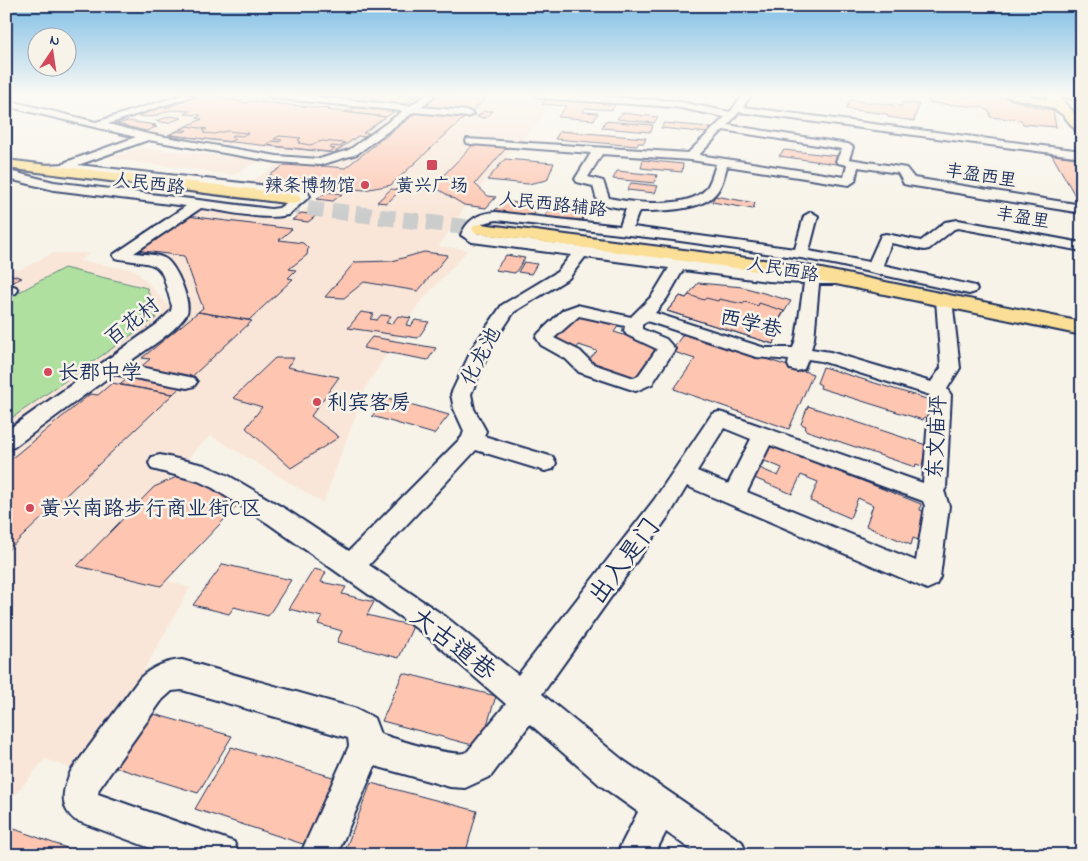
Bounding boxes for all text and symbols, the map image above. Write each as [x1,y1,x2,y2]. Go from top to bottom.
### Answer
north arrow [28,28,78,78]
text: N [48,30,62,52]
marker: 黄兴广场 [425,158,439,172]
street label: 丰盈西里 [943,159,1018,195]
street label: 人民西路 [111,168,186,202]
place label: 辣条博物馆 [265,174,355,200]
place label: 黄兴广场 [396,174,468,200]
marker: 辣条博物馆 [359,179,371,191]
street label: 人民西路辅路 [498,187,608,225]
street label: 丰盈里 [994,201,1051,236]
street label: 人民西路 [745,252,820,290]
street label: 百花村 [99,291,167,354]
street label: 西学巷 [716,303,785,347]
street label: 化龙池 [454,322,510,392]
place label: 长郡中学 [58,359,142,389]
marker: 长郡中学 [42,366,54,378]
place label: 利宾客房 [327,389,411,419]
street label: 东文庙坪 [921,394,955,480]
marker: 利宾客房 [311,396,323,408]
place label: 黄兴南路步行商业街C区 [40,495,262,525]
marker: 黄兴南路步行商业街C区 [24,502,36,514]
street label: 出入是门 [581,511,670,613]
street label: 大古道巷 [402,600,503,690]

